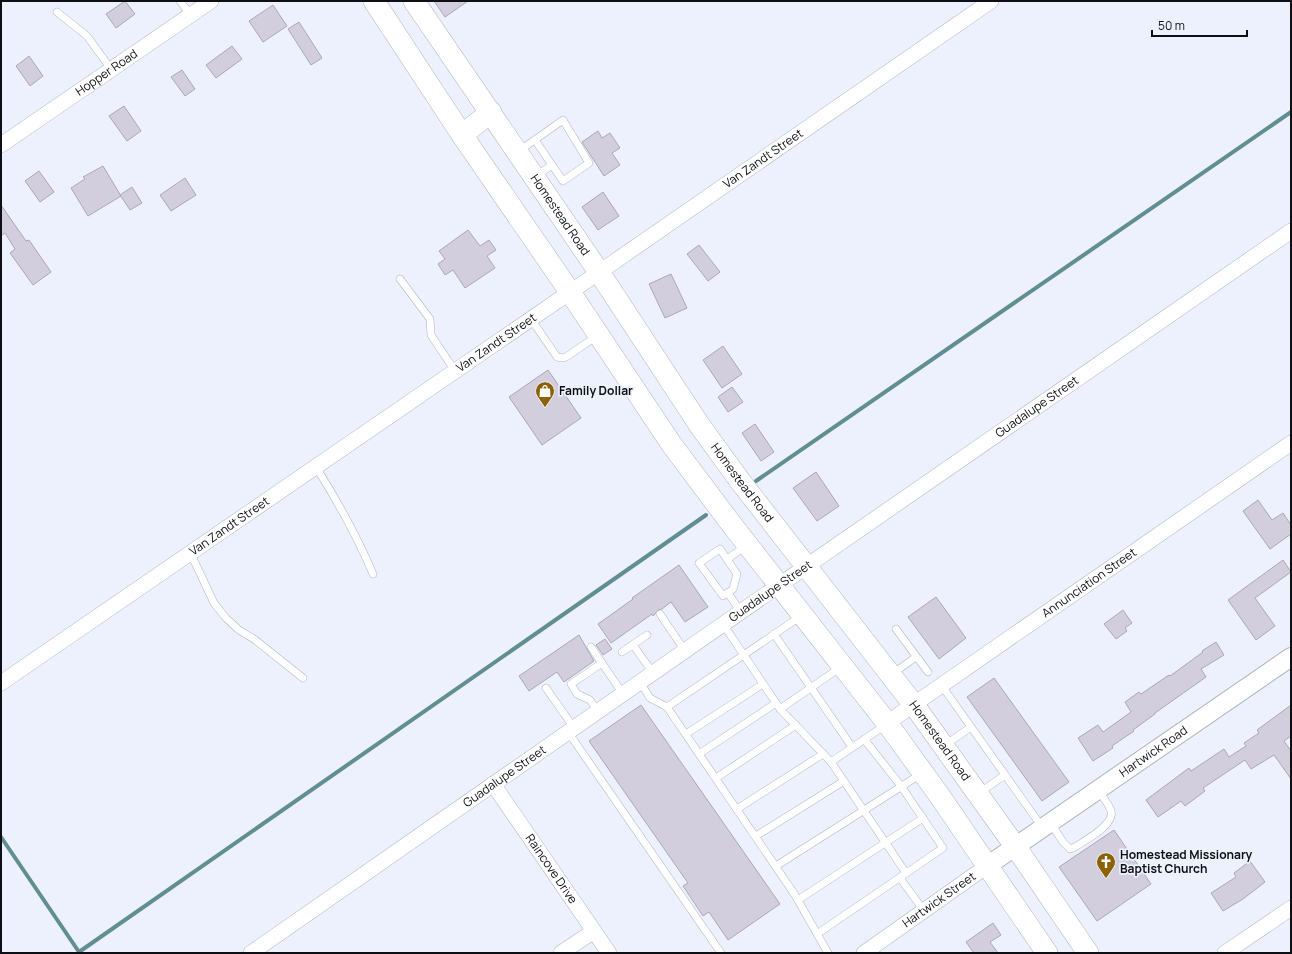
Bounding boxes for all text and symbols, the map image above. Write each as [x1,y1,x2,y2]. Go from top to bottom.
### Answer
scale bar [1152,12,1247,38]
text: 50 m [1158,17,1185,34]
street label: Hopper Road [72,45,141,100]
street label: Van Zandt Street [719,125,806,192]
street label: Homestead Road [527,171,594,259]
street label: Van Zandt Street [453,309,540,376]
street label: Guadalupe Street [992,372,1082,441]
shop icon: Family Dollar [534,380,556,408]
place label: Family Dollar [559,382,633,399]
street label: Homestead Road [707,439,778,526]
street label: Van Zandt Street [186,492,273,559]
street label: Annunciation Street [1038,544,1140,621]
street label: Guadalupe Street [725,556,815,626]
street label: Homestead Road [906,697,975,784]
street label: Hartwick Road [1116,722,1191,781]
street label: Guadalupe Street [459,741,549,811]
street label: Raincove Drive [522,831,582,907]
place label: Homestead Missionary Baptist Church [1120,846,1253,877]
church icon: Homestead Missionary Baptist Church [1095,851,1117,879]
street label: Hartwick Street [899,867,979,931]

